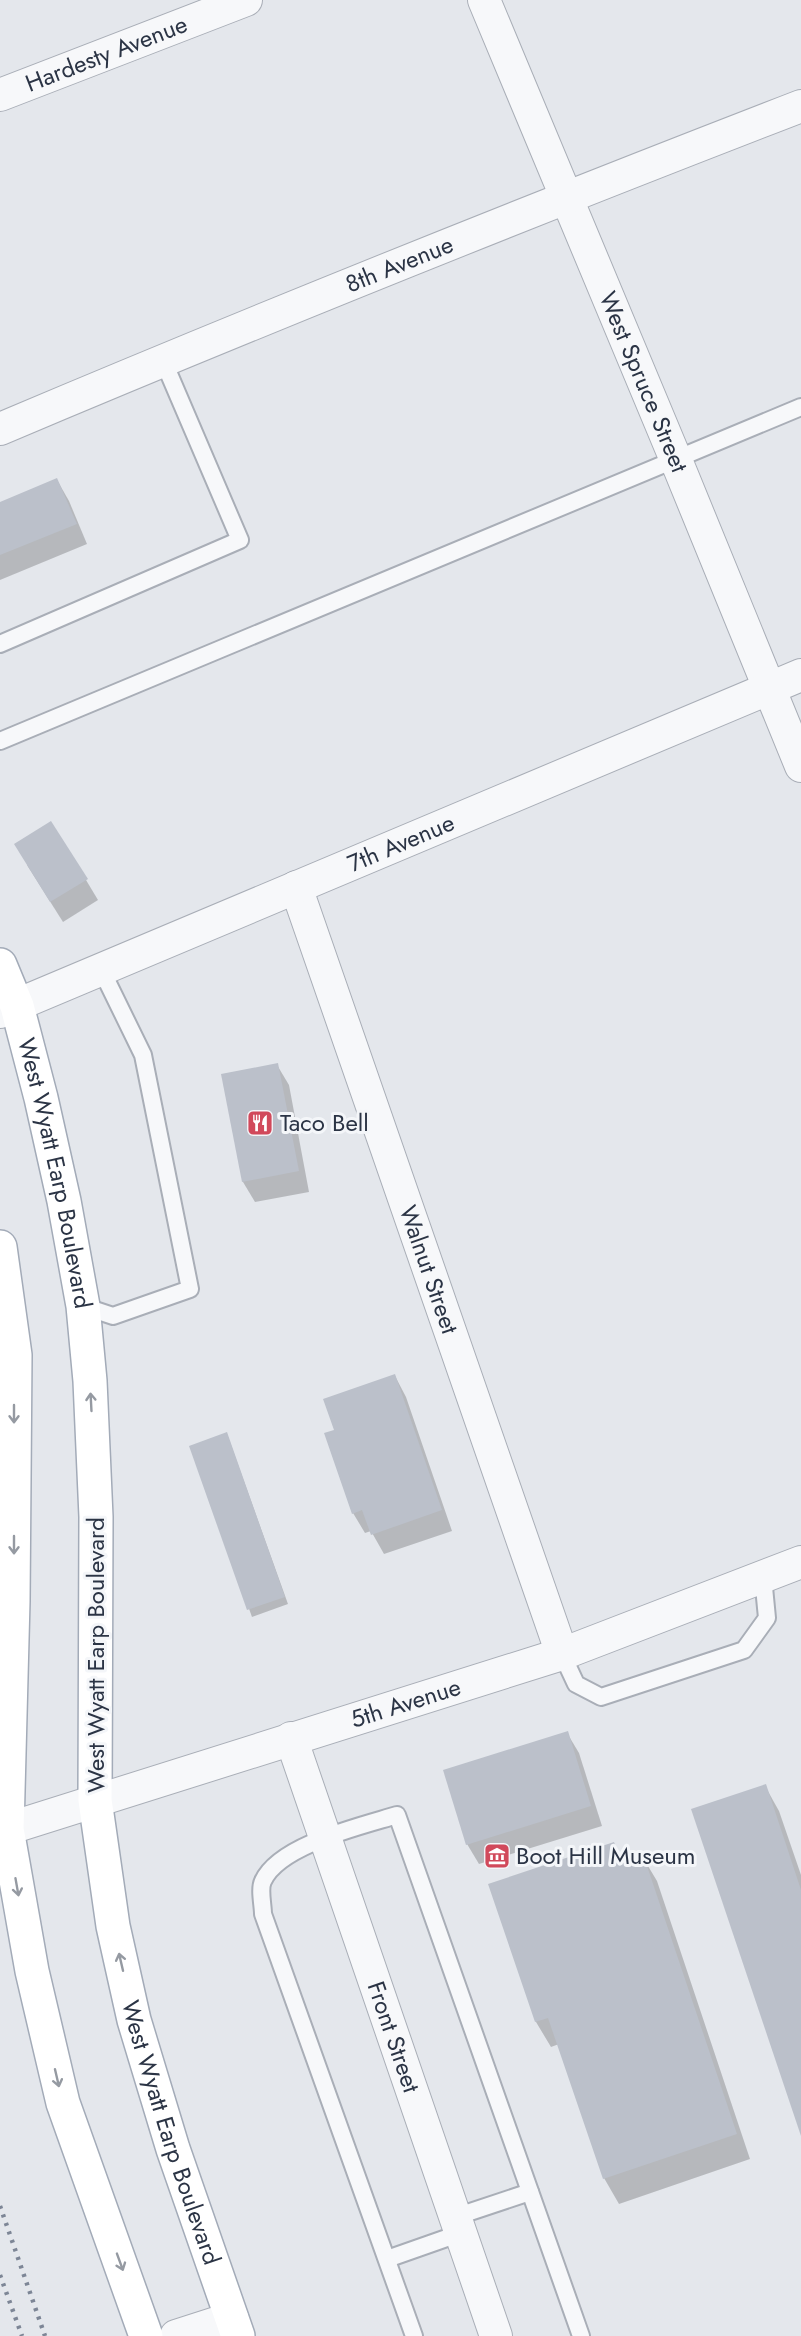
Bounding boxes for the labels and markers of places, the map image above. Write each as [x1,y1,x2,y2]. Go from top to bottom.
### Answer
place label: Taco Bell [280,1105,369,1140]
restaurant icon: Taco Bell [245,1108,275,1138]
place label: Boot Hill Museum [516,1838,696,1873]
museum icon: Boot Hill Museum [482,1841,512,1871]

